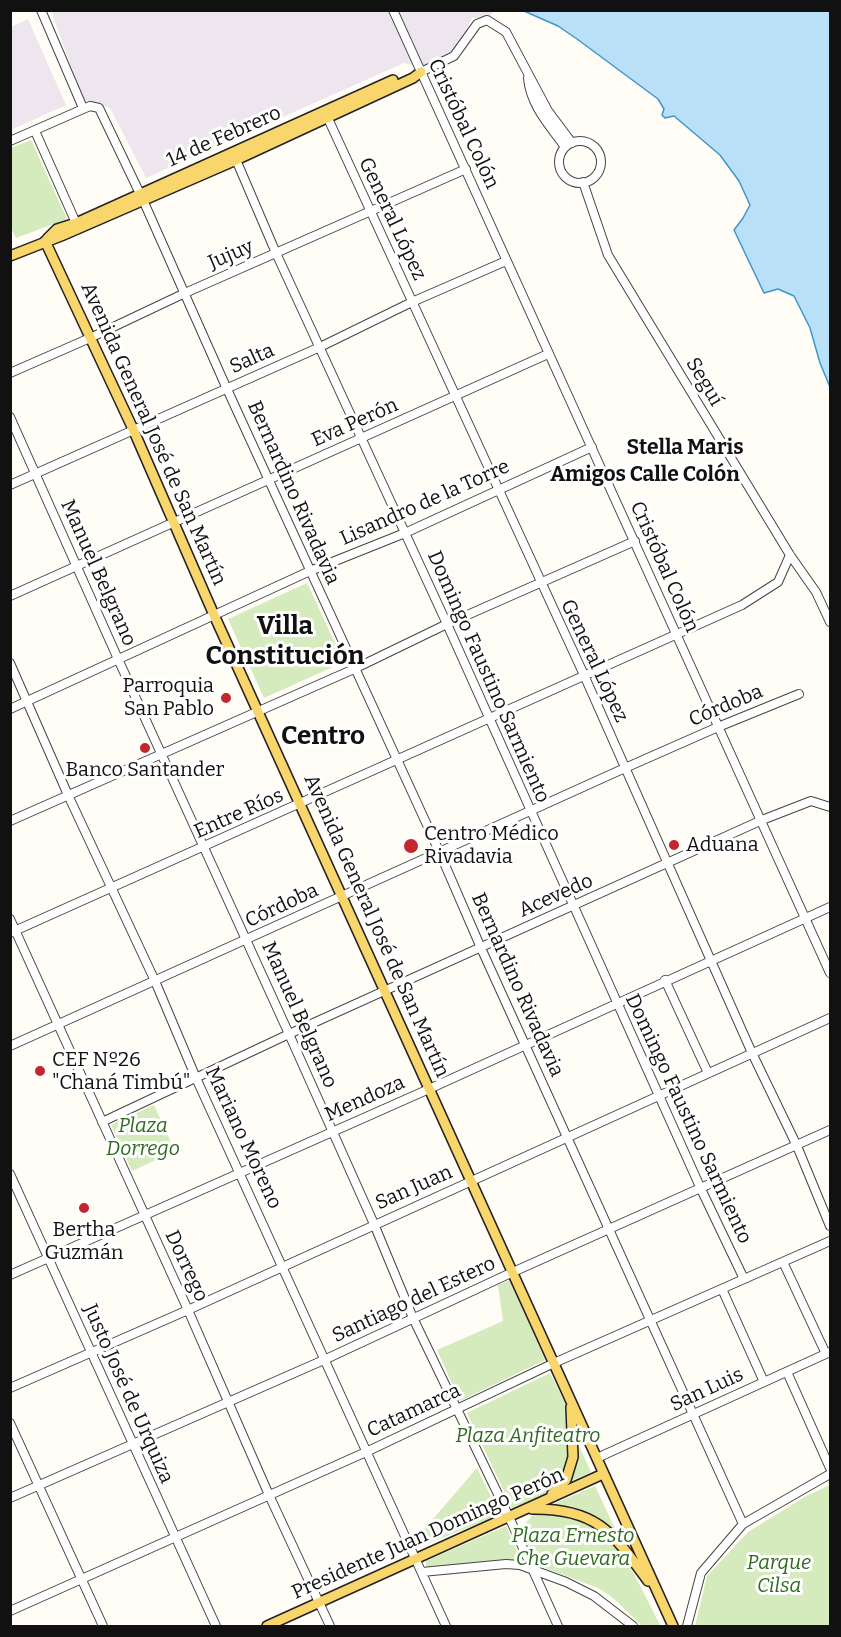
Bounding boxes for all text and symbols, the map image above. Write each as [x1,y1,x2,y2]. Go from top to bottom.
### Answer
street label: Cristóbal Colón [422,55,504,193]
street label: 14 de Febrero [163,101,285,173]
street label: General López [353,154,431,284]
street label: Jujuy [205,235,257,275]
street label: Avenida General José de San Martín [75,279,231,589]
street label: Salta [226,339,278,379]
street label: Seguí [680,353,728,411]
street label: Eva Perón [308,393,402,453]
street label: Bernardino Rivadavia [242,397,344,589]
district label: Stella Maris [627,435,743,461]
street label: Lisandro de la Torre [337,455,513,551]
district label: Amigos Calle Colón [550,462,740,488]
street label: Manuel Belgrano [55,496,141,650]
street label: Cristóbal Colón [624,498,704,636]
street label: Domingo Faustino Sarmiento [422,547,554,807]
street label: General López [555,596,633,726]
district label: Villa Constitución [206,611,364,672]
place label: Parroquia San Pablo [123,674,214,721]
street label: Córdoba [685,680,767,732]
marker: Parroquia San Pablo [219,691,233,705]
district label: Centro [281,721,365,753]
marker: Banco Santander [138,741,152,755]
place label: Banco Santander [66,758,224,782]
street label: Avenida General José de San Martín [298,771,454,1081]
street label: Entre Ríos [191,784,287,844]
place label: Centro Médico Rivadavia [424,822,559,869]
place label: Aduana [686,833,759,857]
marker: Centro Médico Rivadavia [402,837,420,855]
marker: Aduana [667,838,681,852]
street label: Acevedo [515,869,597,923]
street label: Córdoba [242,879,322,933]
street label: Bernardino Rivadavia [466,889,568,1081]
street label: Manuel Belgrano [256,938,342,1092]
street label: Domingo Faustino Sarmiento [619,990,757,1248]
place label: CEF Nº26 "Chaná Timbú" [52,1048,190,1095]
street label: Mariano Moreno [200,1063,286,1213]
marker: CEF Nº26 "Chaná Timbú" [33,1064,47,1078]
street label: Mendoza [321,1071,409,1127]
park label: Plaza Dorrego [106,1114,180,1161]
street label: San Juan [372,1160,456,1216]
marker: Bertha Guzmán [77,1201,91,1215]
place label: Bertha Guzmán [44,1218,124,1265]
street label: Dorrego [159,1226,213,1306]
street label: Santiago del Estero [329,1252,499,1348]
street label: Justo José de Urquiza [78,1301,178,1487]
street label: San Luis [667,1363,747,1417]
street label: Catamarca [363,1379,465,1443]
park label: Plaza Anfiteatro [456,1424,600,1448]
street label: Presidente Juan Domingo Perón [288,1463,568,1605]
park label: Plaza Ernesto Che Guevara [512,1524,634,1571]
park label: Parque Cilsa [747,1551,811,1598]

